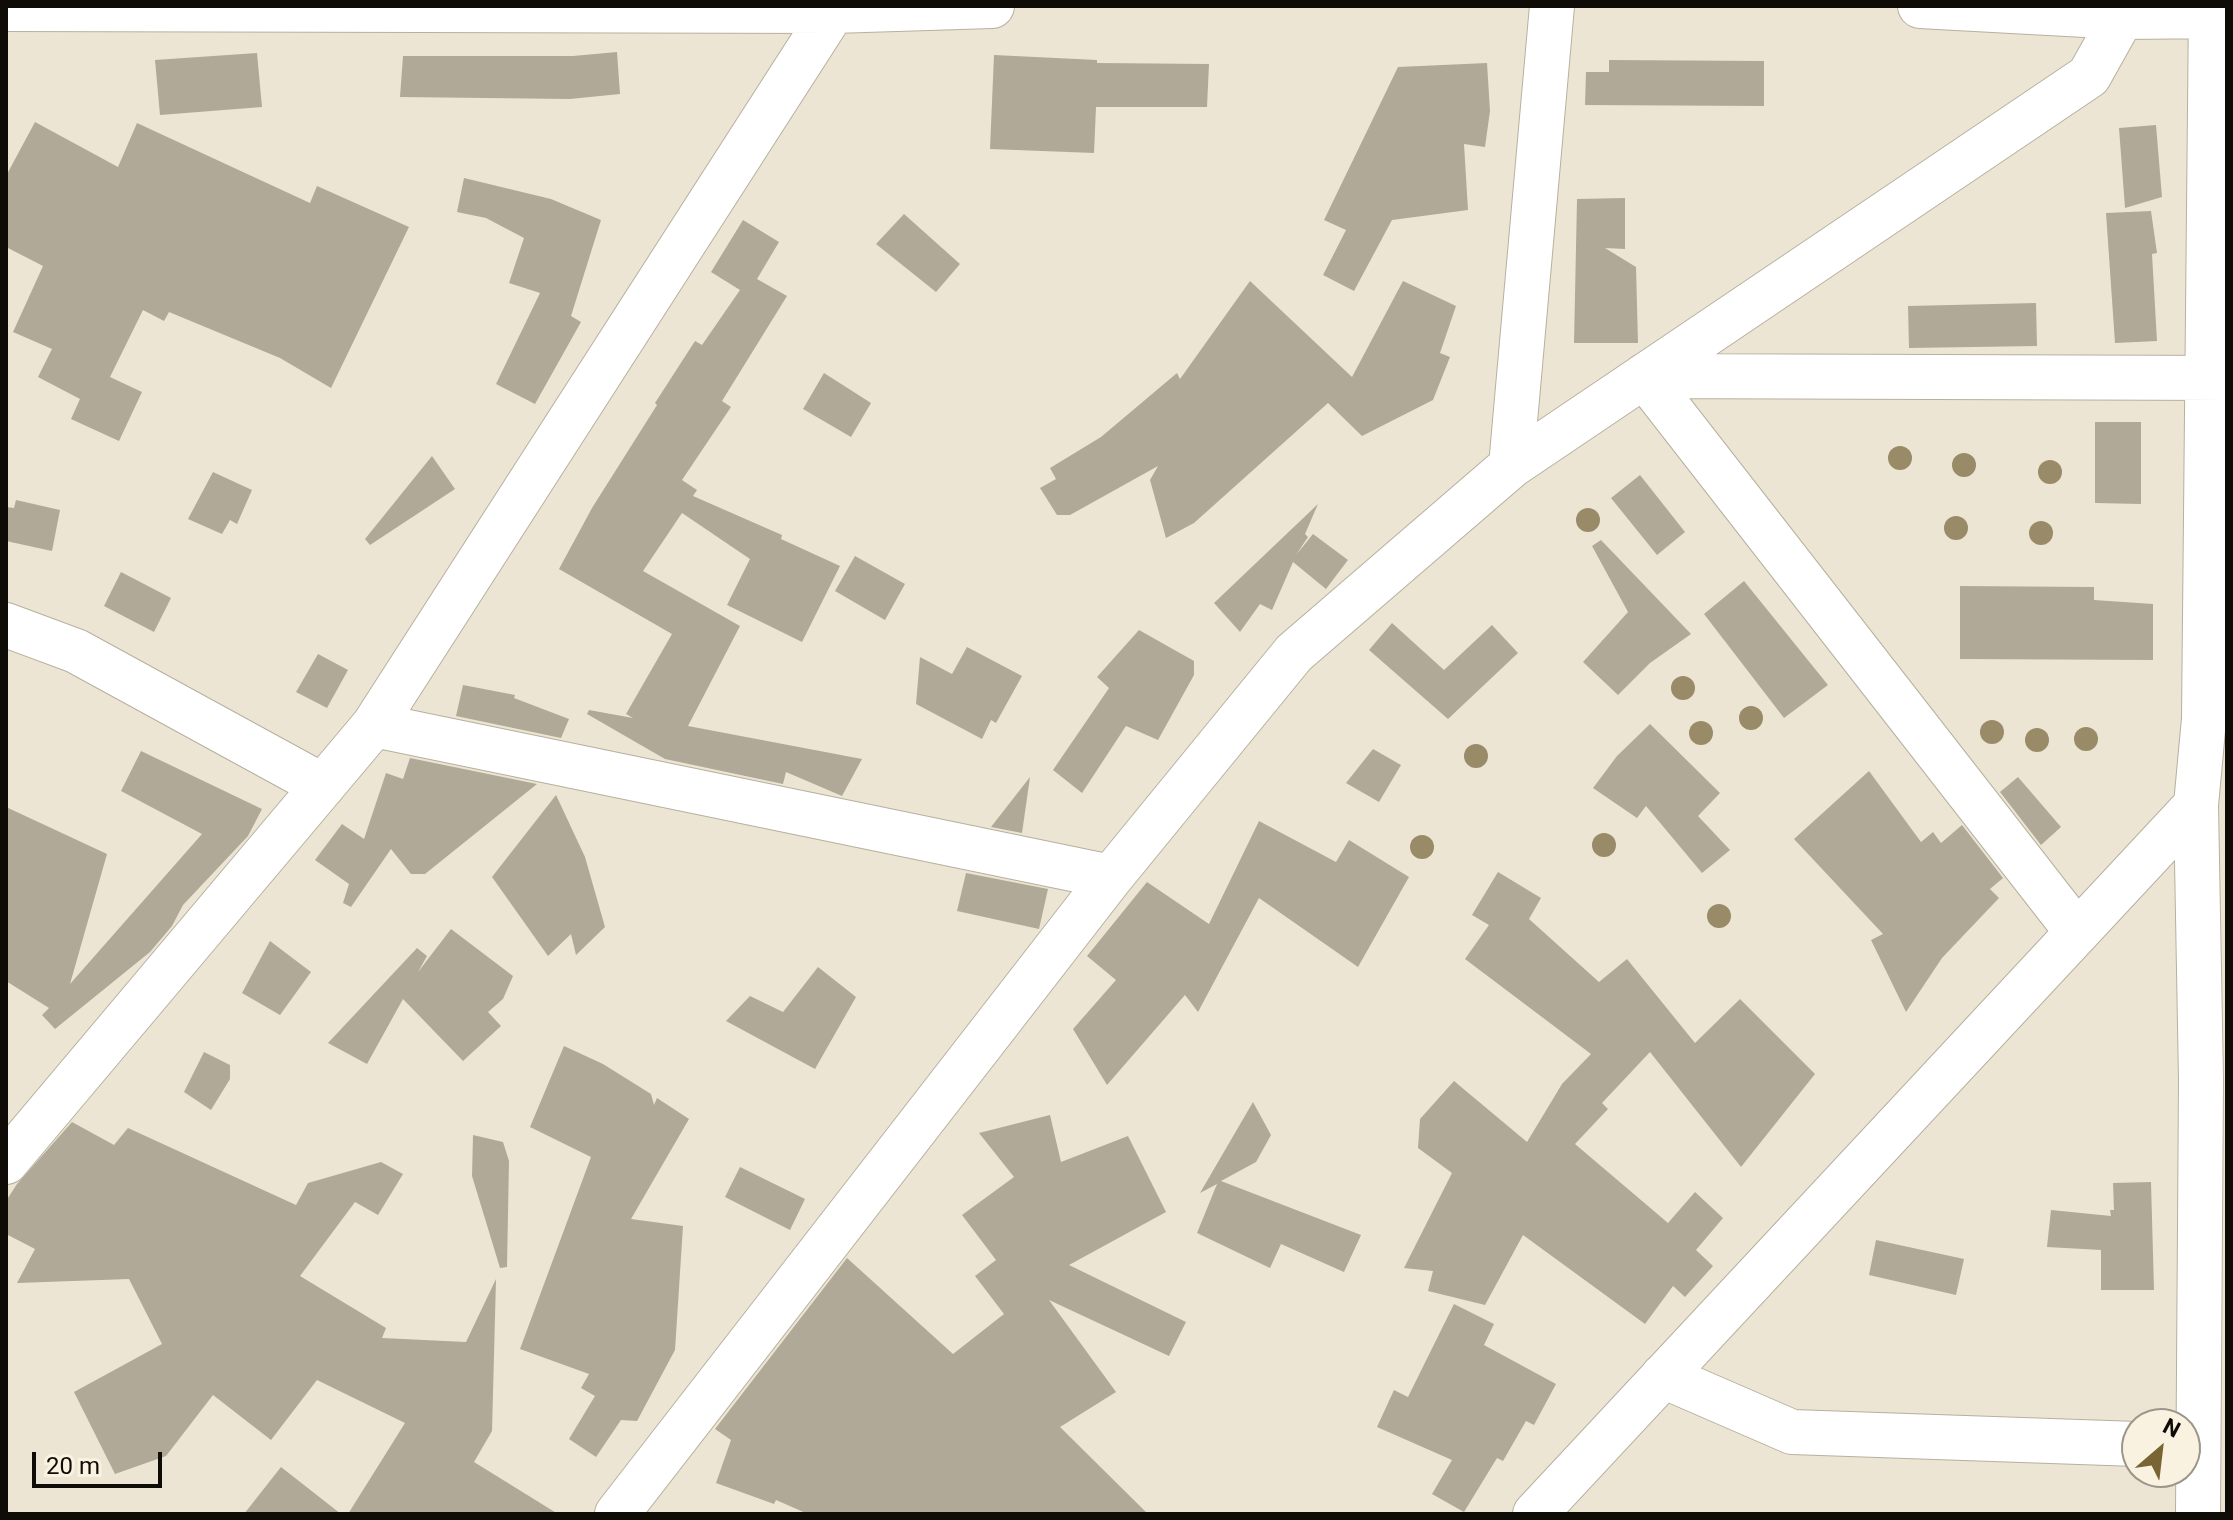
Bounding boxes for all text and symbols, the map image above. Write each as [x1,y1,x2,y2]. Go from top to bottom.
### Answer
north arrow [2121,1408,2201,1488]
text: N [2159,1413,2184,1443]
scale bar [36,1436,166,1486]
text: 20 m [46,1452,100,1480]

